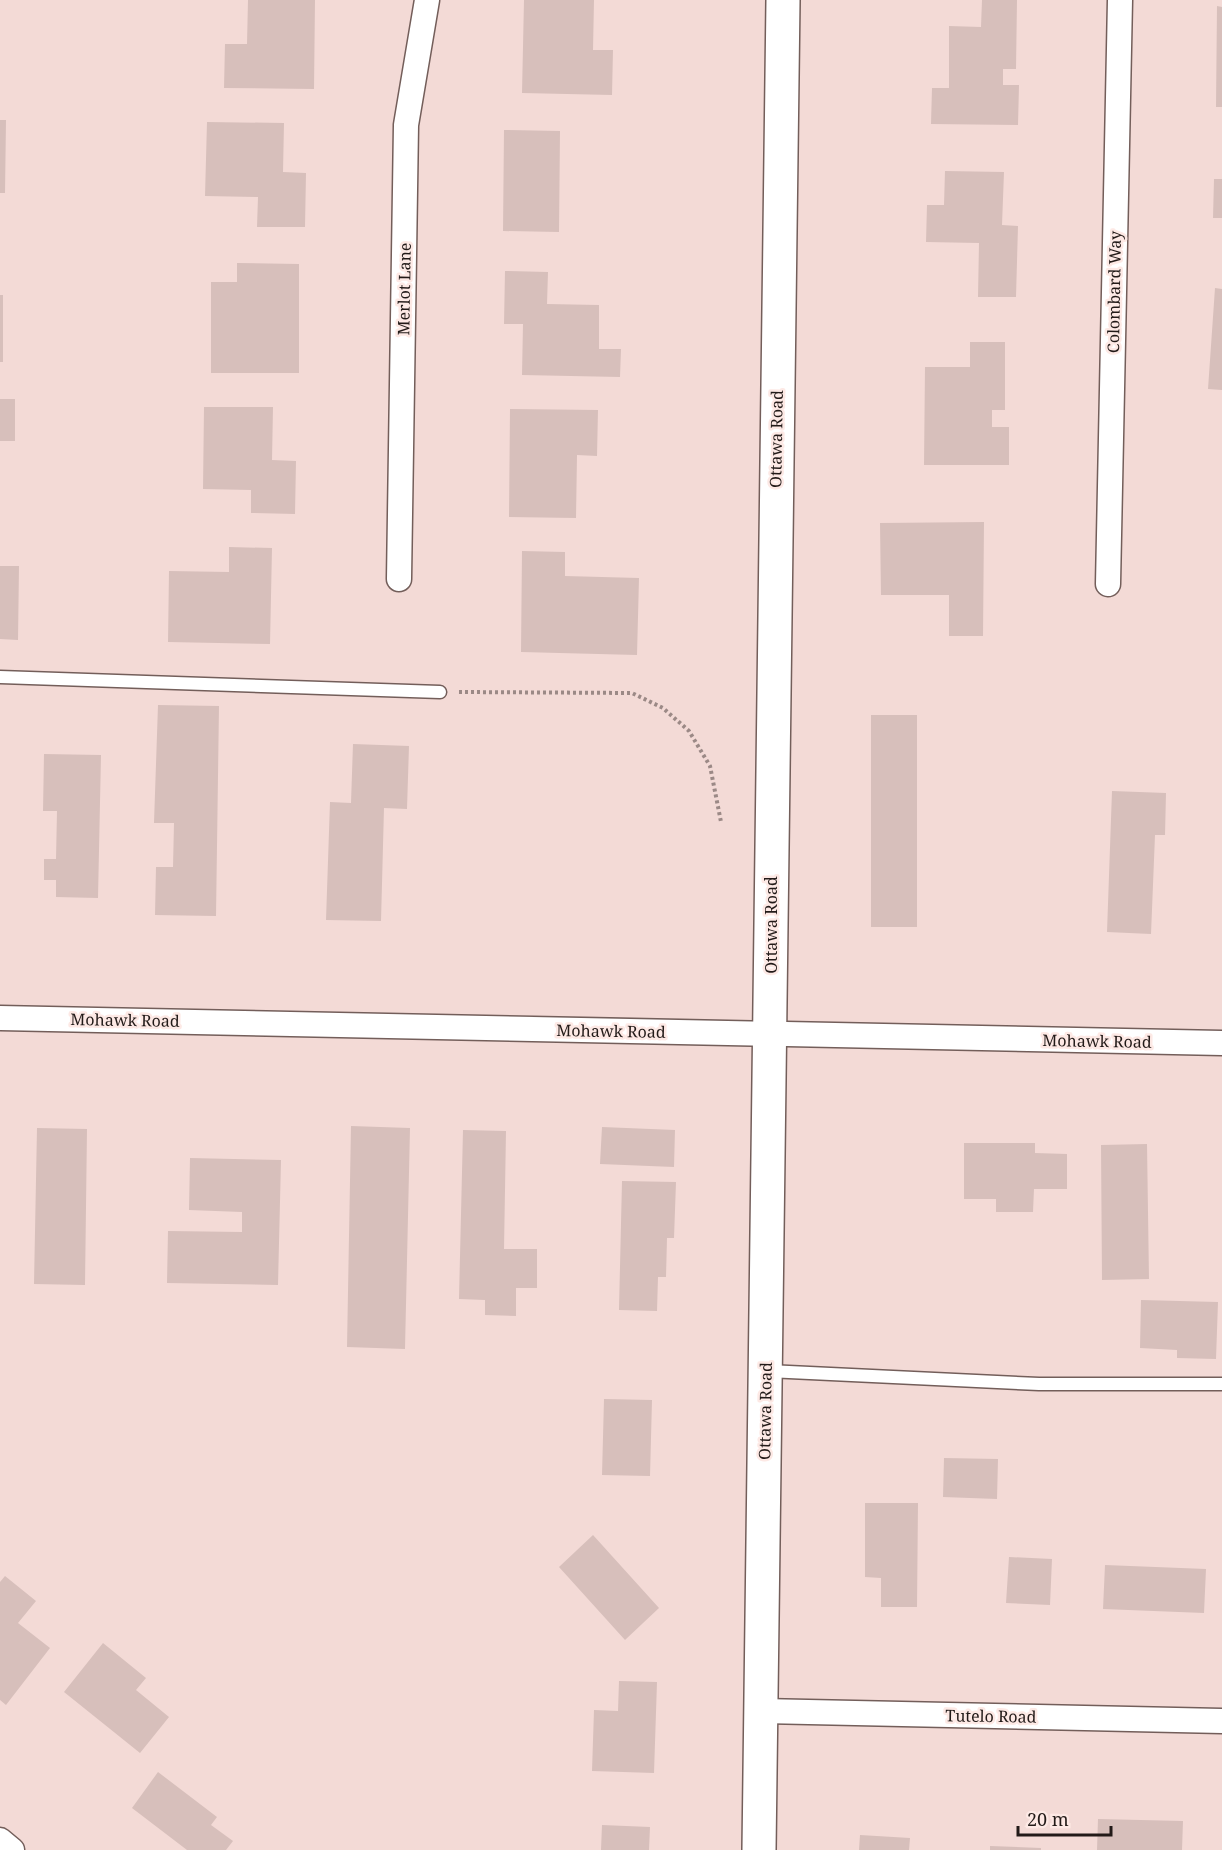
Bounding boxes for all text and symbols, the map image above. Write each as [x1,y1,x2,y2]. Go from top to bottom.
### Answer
street label: Colombard Way [1102,230,1126,353]
street label: Merlot Lane [392,242,416,336]
street label: Ottawa Road [764,390,788,488]
street label: Ottawa Road [760,876,782,974]
street label: Mohawk Road [70,1008,180,1032]
street label: Mohawk Road [556,1019,666,1043]
street label: Mohawk Road [1042,1029,1152,1053]
street label: Ottawa Road [753,1362,777,1460]
street label: Tutelo Road [945,1704,1037,1728]
scale bar [1018,1799,1111,1837]
text: 20 m [1027,1807,1069,1831]

